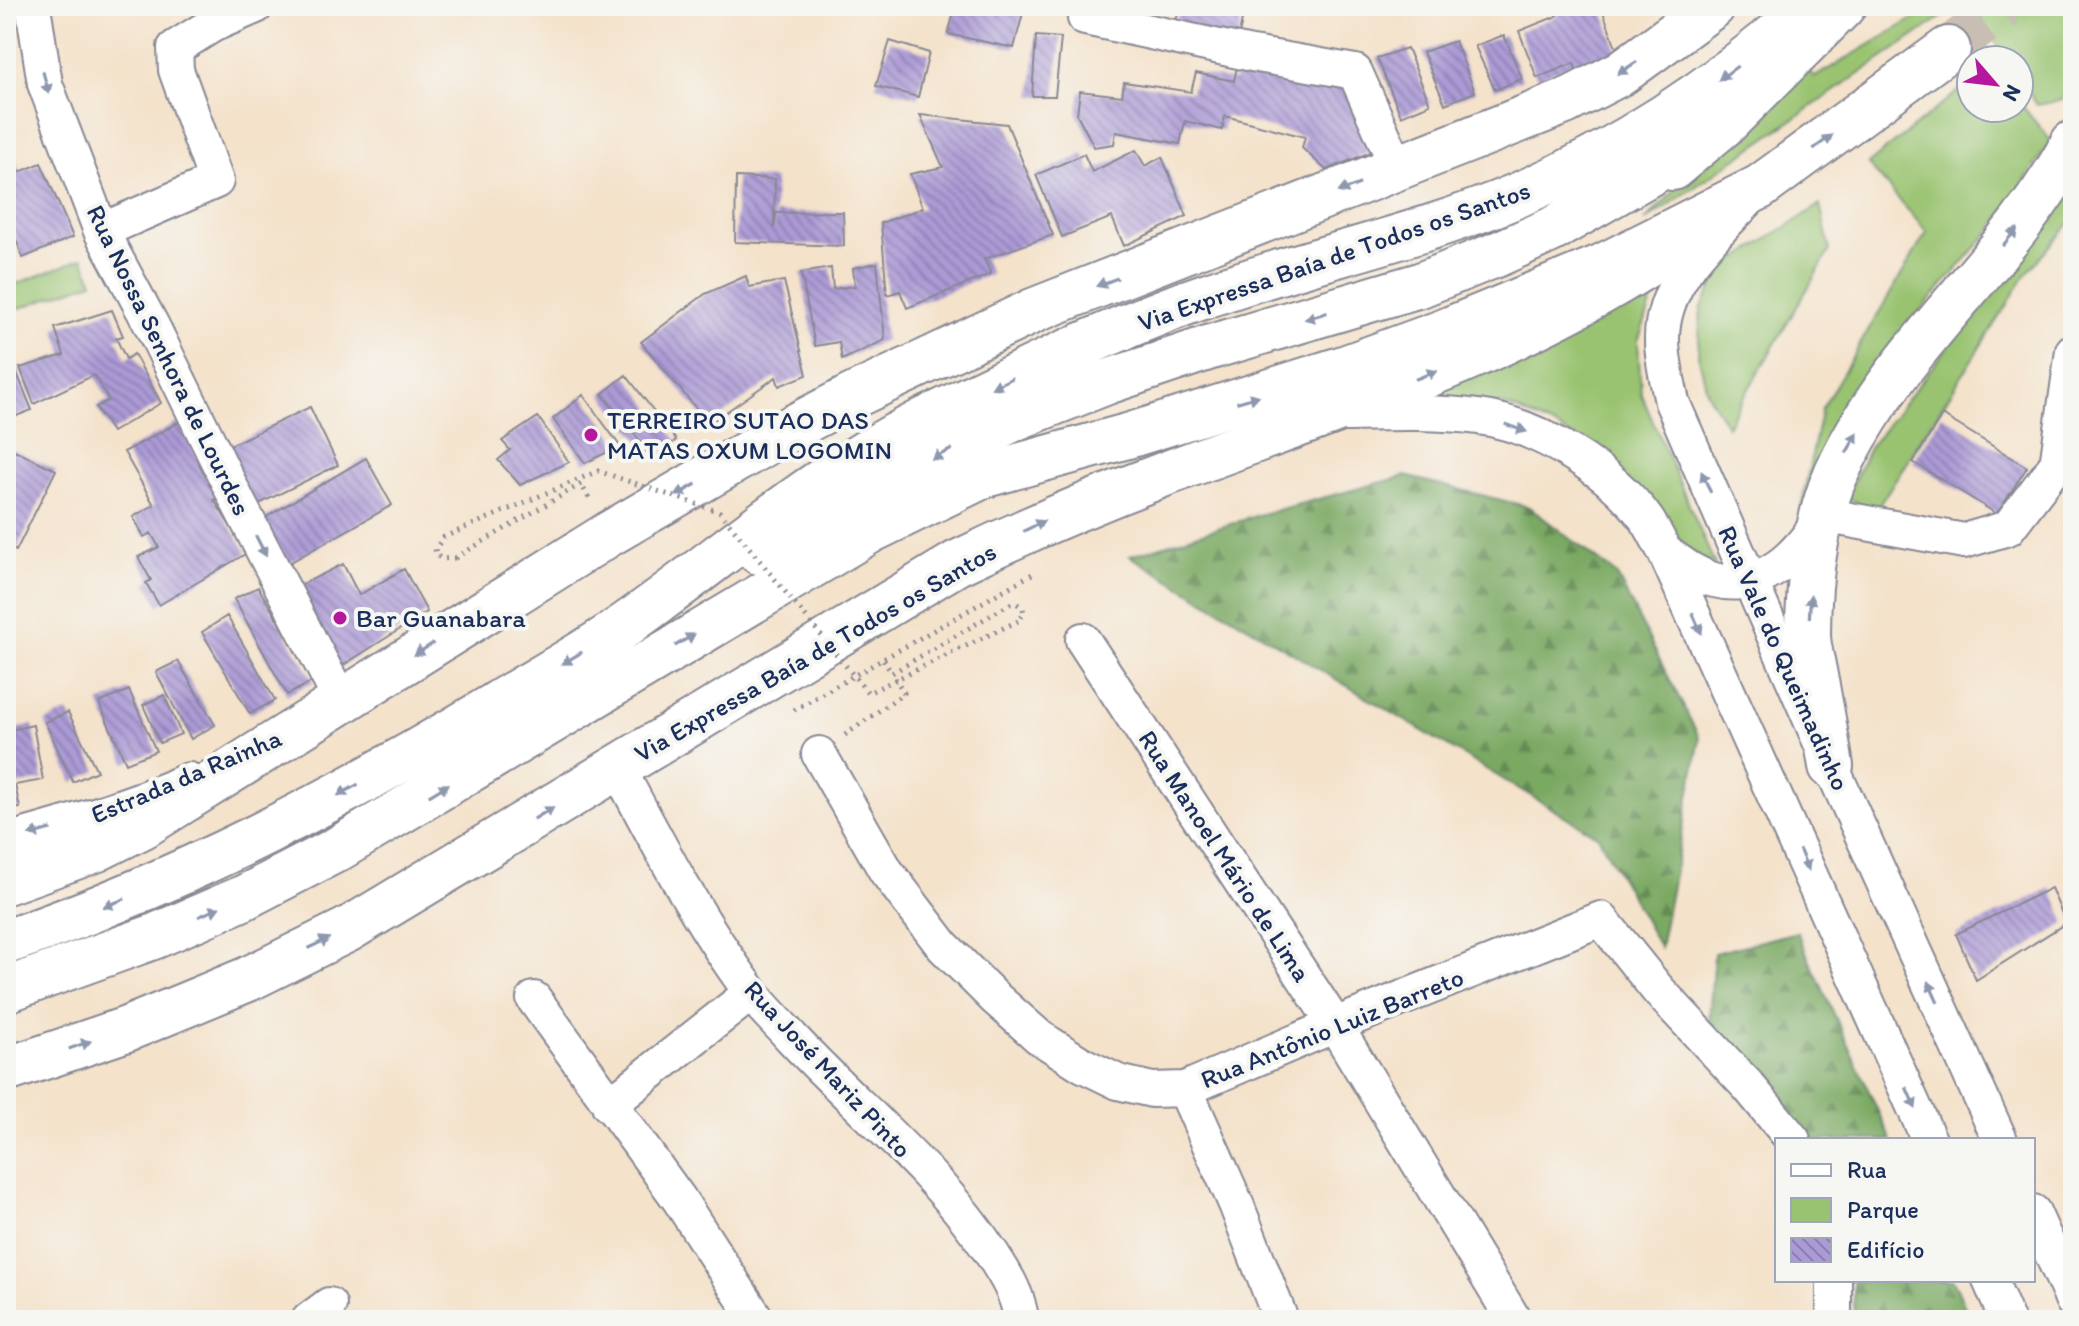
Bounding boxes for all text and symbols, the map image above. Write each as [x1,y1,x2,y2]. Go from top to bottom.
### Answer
north arrow [1955,44,2035,124]
one-way arrow [1617,61,1638,76]
one-way arrow [1717,65,1739,81]
one-way arrow [40,70,52,95]
text: N [1997,80,2028,106]
one-way arrow [1813,134,1833,150]
street label: Via Expressa Baía de Todos os Santos [1134,174,1534,338]
one-way arrow [1337,182,1361,195]
street label: Rua Nossa Senhora de Lourdes [80,200,258,520]
one-way arrow [2001,228,2018,248]
one-way arrow [1095,276,1119,289]
one-way arrow [1304,310,1328,323]
one-way arrow [1414,368,1438,381]
one-way arrow [990,376,1014,390]
one-way arrow [1236,392,1260,405]
place label: TERREIRO SUTAO DAS MATAS OXUM LOGOMIN [607,404,892,466]
one-way arrow [1504,422,1528,434]
marker: TERREIRO SUTAO DAS MATAS OXUM LOGOMIN [582,426,600,444]
one-way arrow [1845,432,1859,454]
one-way arrow [930,447,953,461]
one-way arrow [1699,470,1713,494]
one-way arrow [675,483,697,497]
one-way arrow [1022,520,1045,533]
street label: Rua Vale do Queimadinho [1711,521,1857,795]
one-way arrow [254,535,268,558]
street label: Via Expressa Baía de Todos os Santos [628,535,1002,769]
one-way arrow [1803,593,1816,618]
place label: Bar Guanabara [356,602,526,634]
marker: Bar Guanabara [331,609,349,627]
one-way arrow [1690,612,1704,635]
one-way arrow [674,633,696,647]
one-way arrow [413,642,435,656]
one-way arrow [561,651,583,665]
street label: Estrada da Rainha [86,721,287,831]
street label: Rua Manoel Mário de Lima [1132,724,1319,988]
one-way arrow [337,783,359,797]
one-way arrow [428,783,450,797]
one-way arrow [533,806,555,820]
one-way arrow [27,826,52,838]
one-way arrow [1797,849,1811,872]
one-way arrow [102,897,126,910]
one-way arrow [198,906,221,919]
one-way arrow [308,937,331,950]
street label: Rua Antônio Luiz Barreto [1196,961,1468,1095]
street label: Rua José Mariz Pinto [737,974,919,1164]
one-way arrow [1927,981,1940,1004]
one-way arrow [68,1038,92,1050]
one-way arrow [1904,1086,1917,1109]
legend [1775,1138,2035,1282]
text: Rua [1847,1155,1887,1184]
text: Parque [1847,1195,1919,1224]
text: Edifício [1847,1235,1924,1264]

